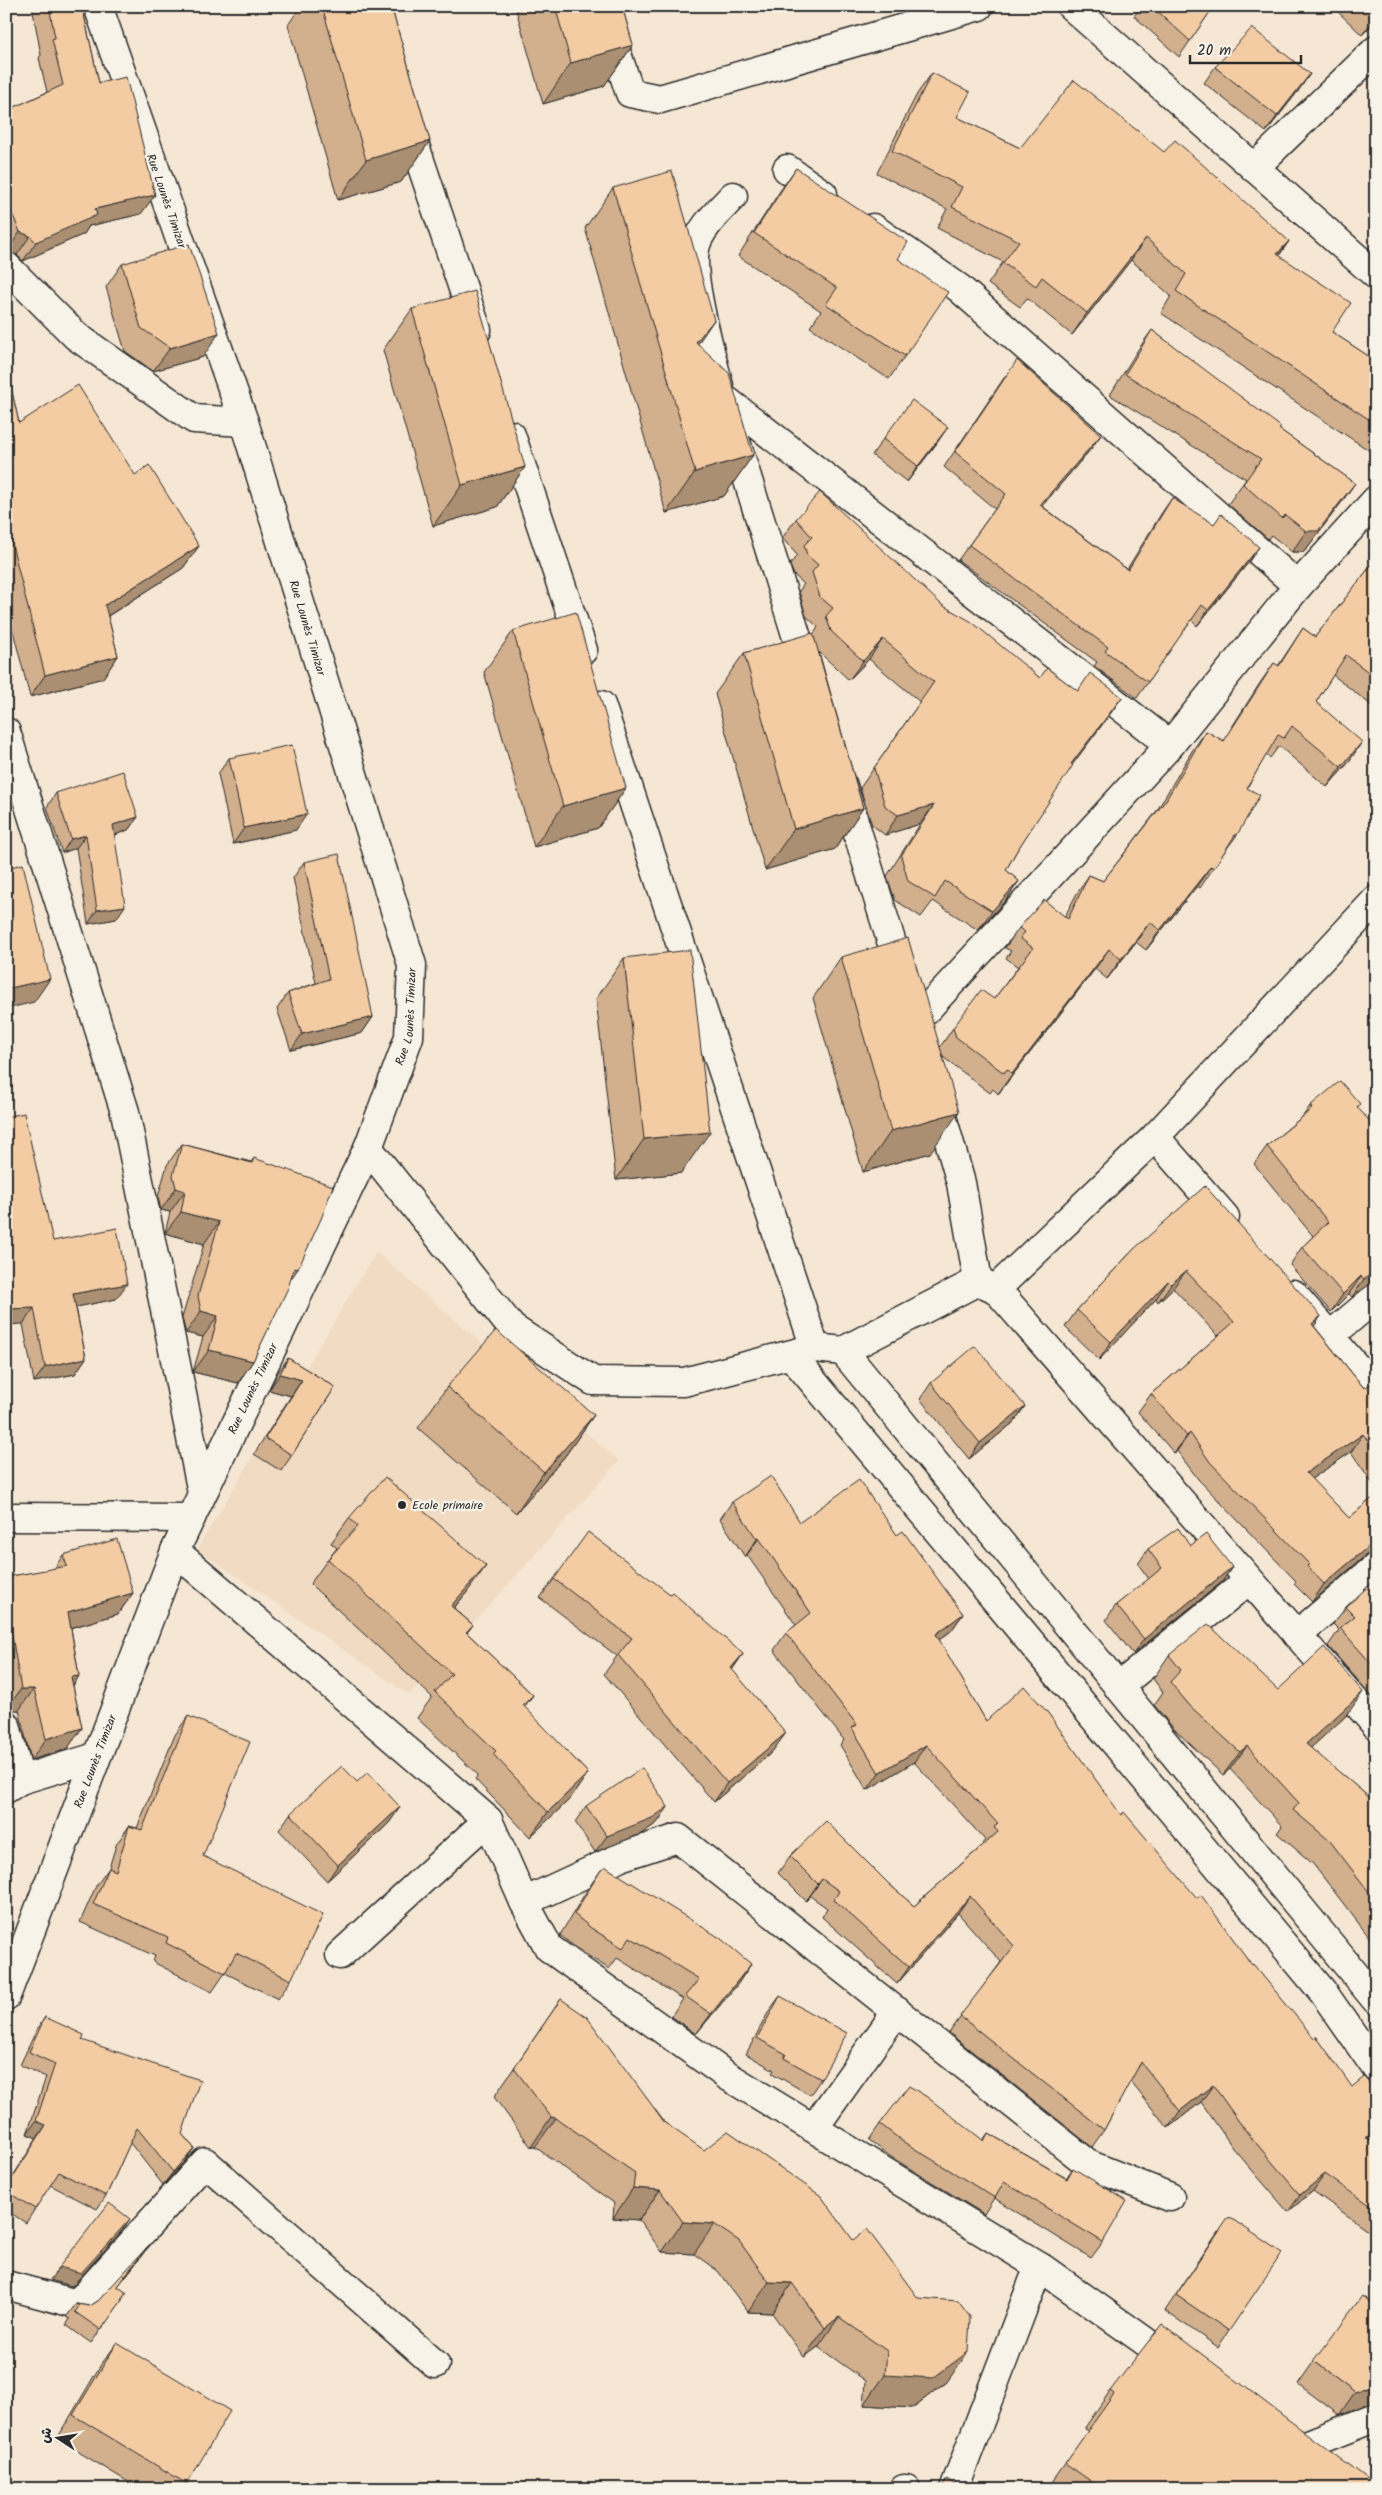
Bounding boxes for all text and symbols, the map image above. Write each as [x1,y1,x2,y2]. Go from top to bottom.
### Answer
scale bar [1190,32,1301,64]
text: 20 m [1197,39,1231,63]
street label: Rue Lounès Timizar [141,151,191,252]
street label: Rue Lounès Timizar [283,578,331,679]
street label: Rue Lounès Timizar [390,966,421,1068]
street label: Rue Lounès Timizar [223,1339,283,1437]
place label: Ecole primaire [412,1496,484,1515]
marker: Ecole primaire [396,1499,408,1511]
street label: Rue Lounès Timizar [69,1711,122,1811]
north arrow [32,2412,82,2462]
text: ش [34,2426,59,2445]

